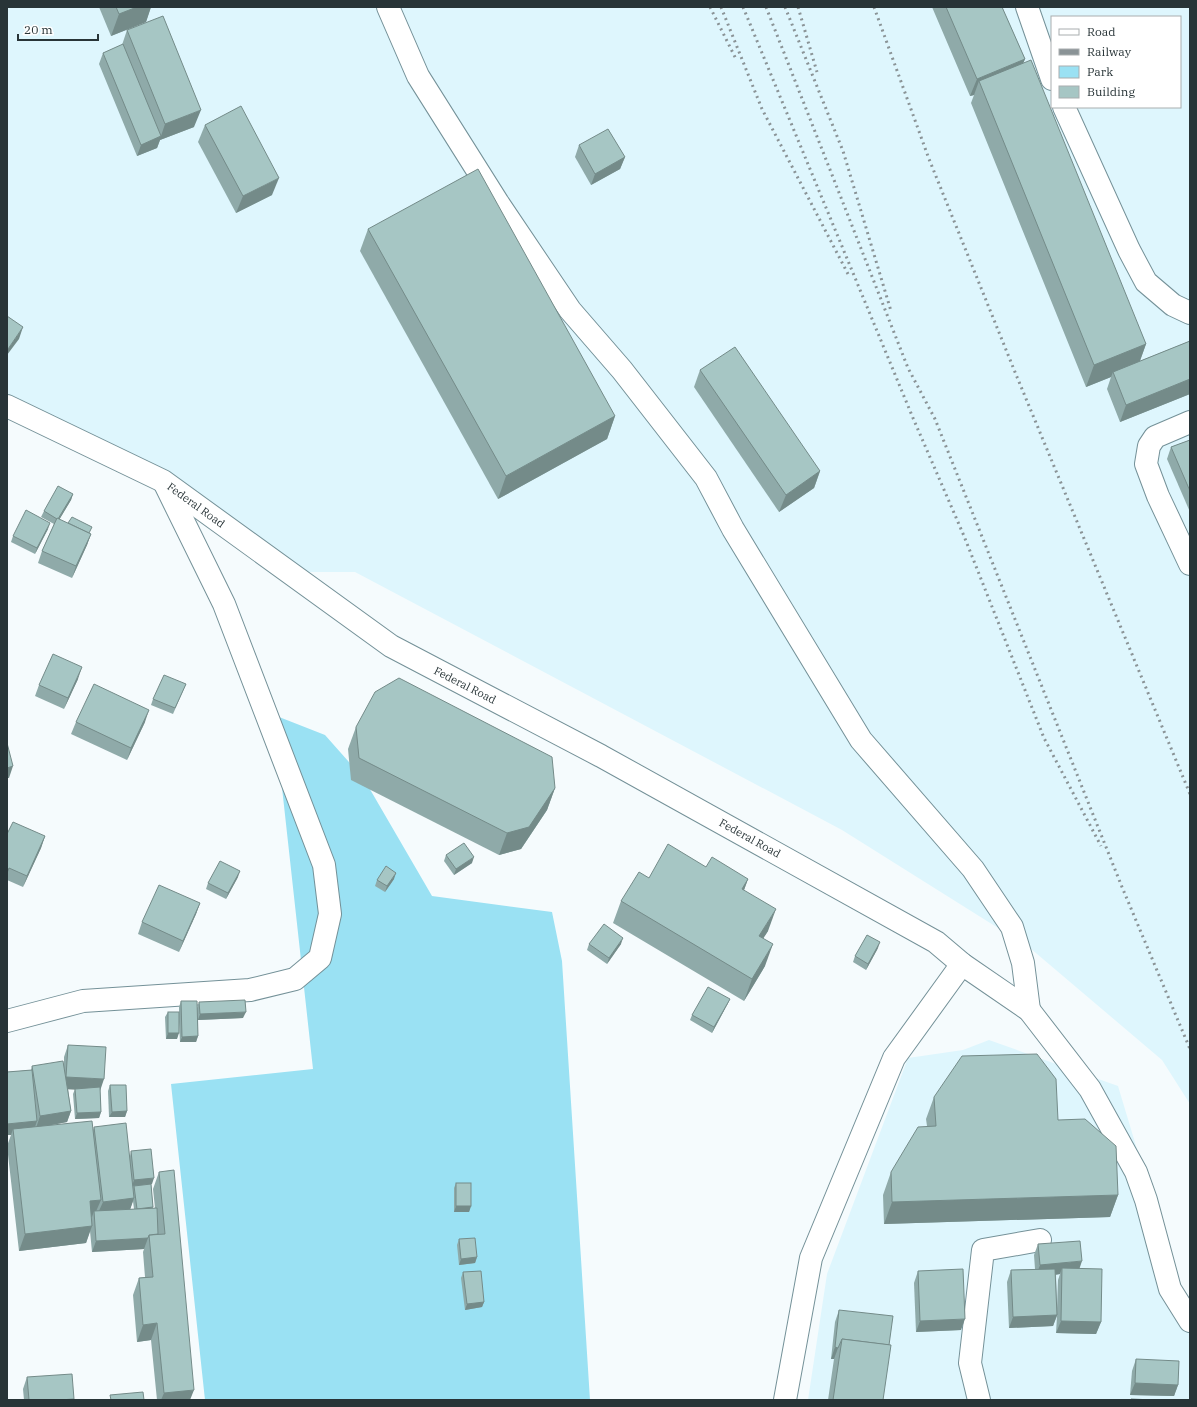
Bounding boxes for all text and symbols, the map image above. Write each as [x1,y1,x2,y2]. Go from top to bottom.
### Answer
scale bar [18,16,98,42]
legend [1051,16,1181,108]
text: 20 m [24,22,53,37]
text: Road [1087,24,1116,39]
text: Railway [1087,44,1132,59]
text: Park [1087,64,1113,79]
text: Building [1087,84,1135,99]
street label: Federal Road [164,479,228,531]
street label: Federal Road [432,663,499,707]
street label: Federal Road [717,815,783,861]

